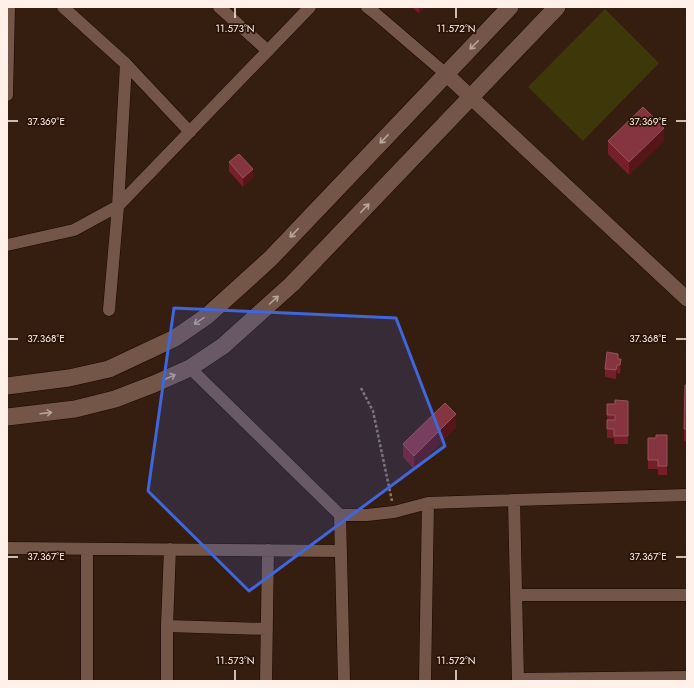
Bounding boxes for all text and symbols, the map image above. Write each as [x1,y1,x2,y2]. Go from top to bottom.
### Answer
text: 11.573°N [216,21,254,36]
text: 11.572°N [436,21,476,36]
one-way arrow [469,40,479,50]
text: 37.369°E [27,114,65,129]
text: 37.369°E [629,114,667,129]
one-way arrow [379,134,389,144]
one-way arrow [360,203,369,213]
one-way arrow [289,228,299,238]
one-way arrow [268,296,278,305]
one-way arrow [194,317,205,325]
text: 37.368°E [27,331,65,346]
text: 37.368°E [629,331,667,346]
one-way arrow [164,373,176,380]
one-way arrow [39,409,52,417]
text: 37.367°E [27,549,65,564]
text: 37.367°E [629,549,667,564]
text: 11.573°N [216,653,254,668]
text: 11.572°N [436,653,476,668]

